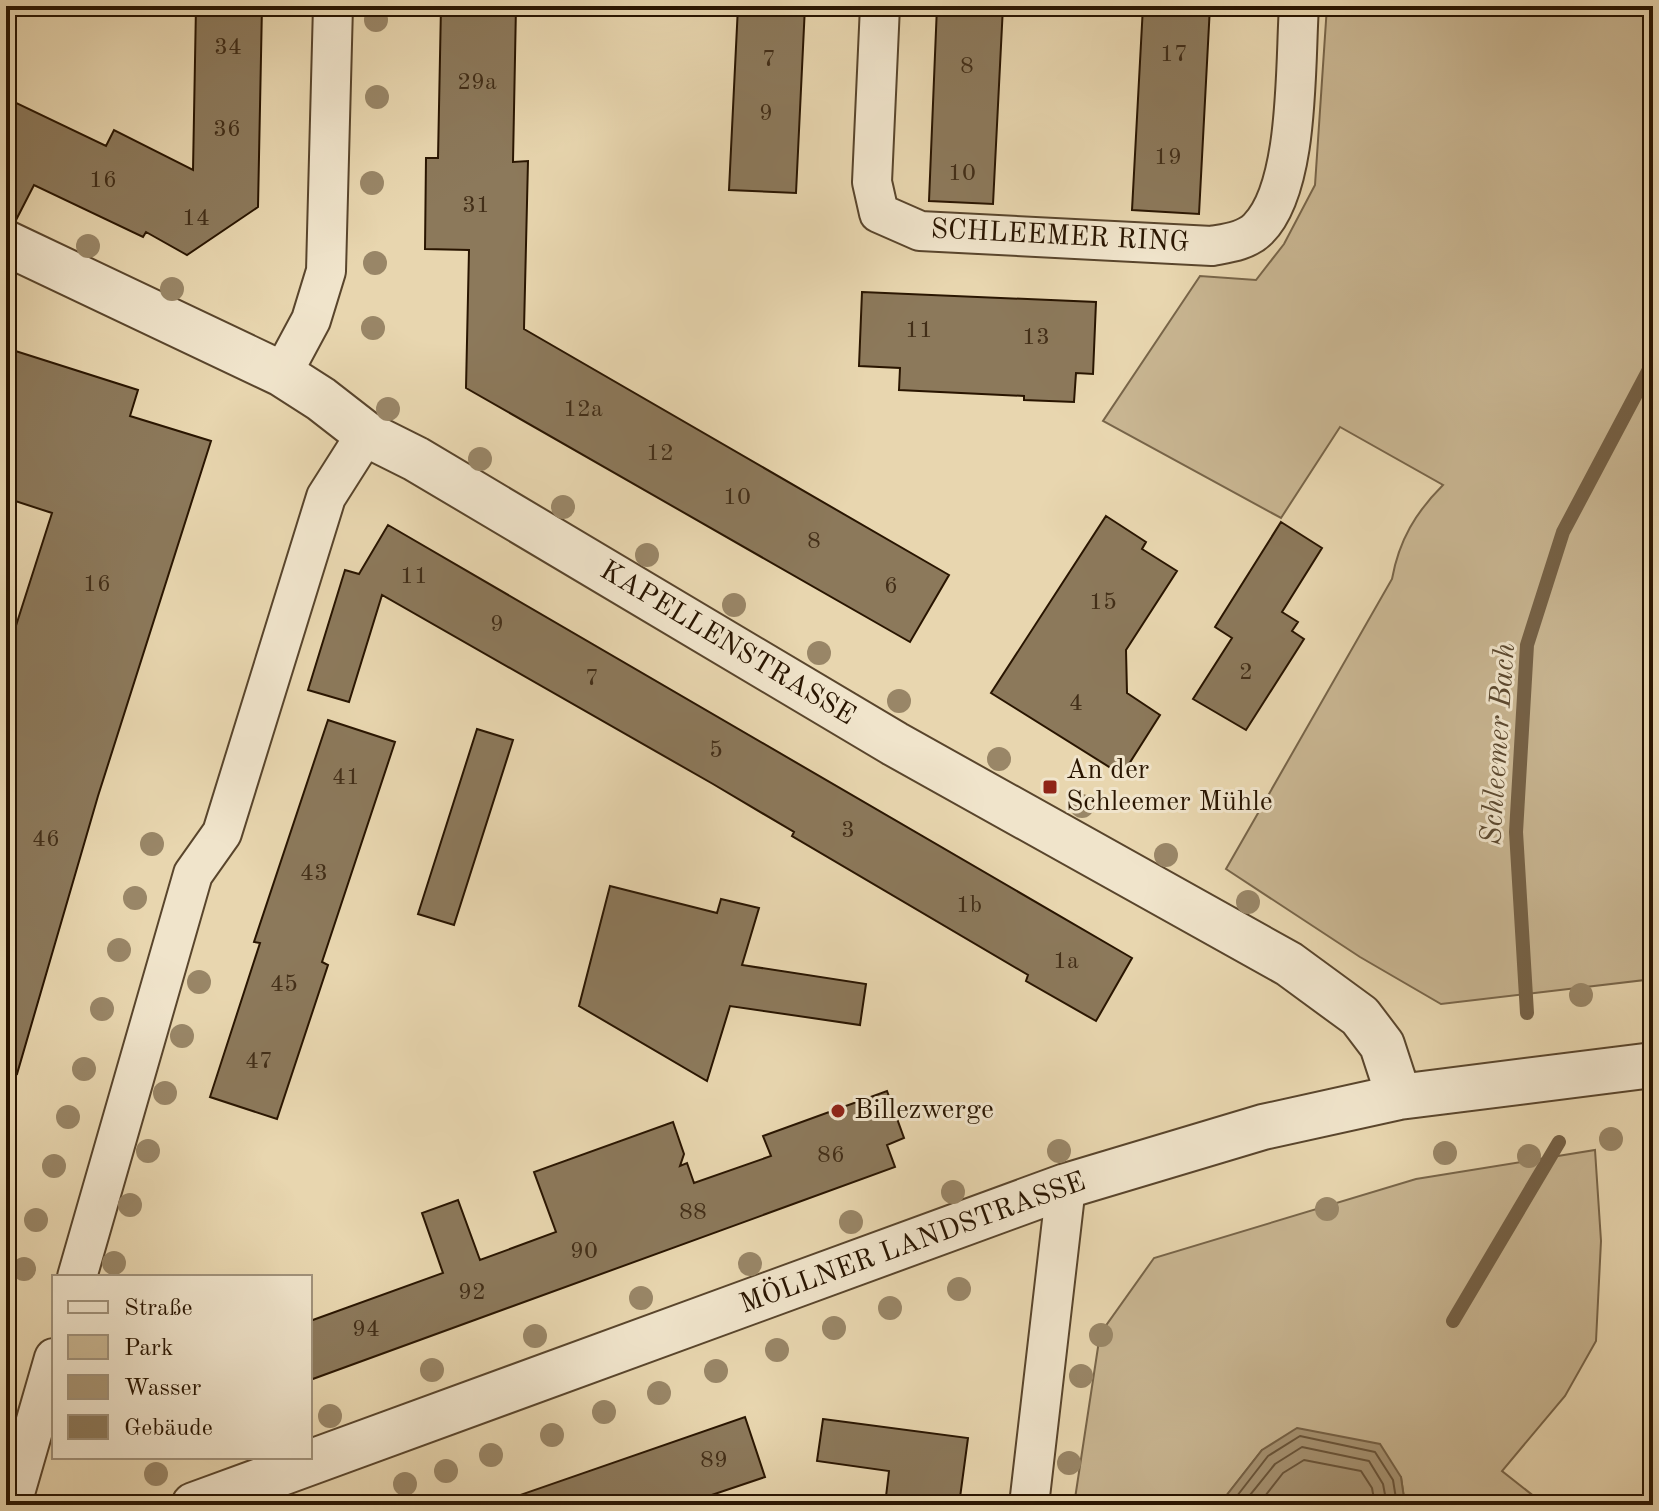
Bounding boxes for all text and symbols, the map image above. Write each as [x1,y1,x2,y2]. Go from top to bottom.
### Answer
house number: 34 [214,36,242,60]
house number: 17 [1160,43,1188,67]
house number: 7 [762,48,776,72]
house number: 8 [960,55,974,79]
house number: 29a [457,71,497,95]
house number: 9 [759,102,773,126]
house number: 36 [213,118,241,142]
house number: 19 [1154,146,1182,170]
house number: 10 [948,162,976,186]
house number: 16 [89,169,117,193]
house number: 31 [462,194,490,218]
house number: 14 [182,207,210,231]
street label: SCHLEEMER RING [930,216,1190,258]
house number: 11 [905,319,933,343]
house number: 13 [1022,326,1050,350]
house number: 12a [563,398,603,422]
house number: 12 [646,442,674,466]
house number: 10 [723,486,751,510]
house number: 8 [807,530,821,554]
street label: KAPELLENSTRASSE [595,557,859,731]
house number: 11 [400,565,428,589]
house number: 16 [83,573,111,597]
house number: 6 [884,575,898,599]
house number: 15 [1089,591,1117,615]
house number: 9 [490,613,504,637]
water label: Schleemer Bach [1477,642,1521,846]
house number: 2 [1239,661,1253,685]
house number: 7 [585,667,599,691]
house number: 4 [1069,692,1083,716]
house number: 5 [709,739,723,763]
place label: An der Schleemer Mühle [1066,757,1273,817]
house number: 41 [332,766,360,790]
marker: An der Schleemer Mühle [1041,778,1059,796]
house number: 3 [841,819,855,843]
house number: 46 [32,828,60,852]
house number: 43 [300,862,328,886]
house number: 1b [956,894,982,918]
house number: 1a [1053,950,1079,974]
house number: 45 [270,973,298,997]
house number: 47 [245,1050,273,1074]
place label: Billezwerge [854,1097,994,1125]
marker: Billezwerge [829,1102,847,1120]
house number: 86 [817,1144,845,1168]
street label: MÖLLNER LANDSTRASSE [735,1165,1090,1320]
house number: 88 [679,1201,707,1225]
house number: 90 [570,1240,598,1264]
legend [52,1275,312,1459]
house number: 92 [458,1281,486,1305]
text: Straße [124,1297,193,1321]
house number: 94 [352,1318,380,1342]
text: Park [124,1337,173,1361]
text: Wasser [124,1377,201,1401]
text: Gebäude [124,1417,213,1441]
house number: 89 [700,1449,728,1473]

